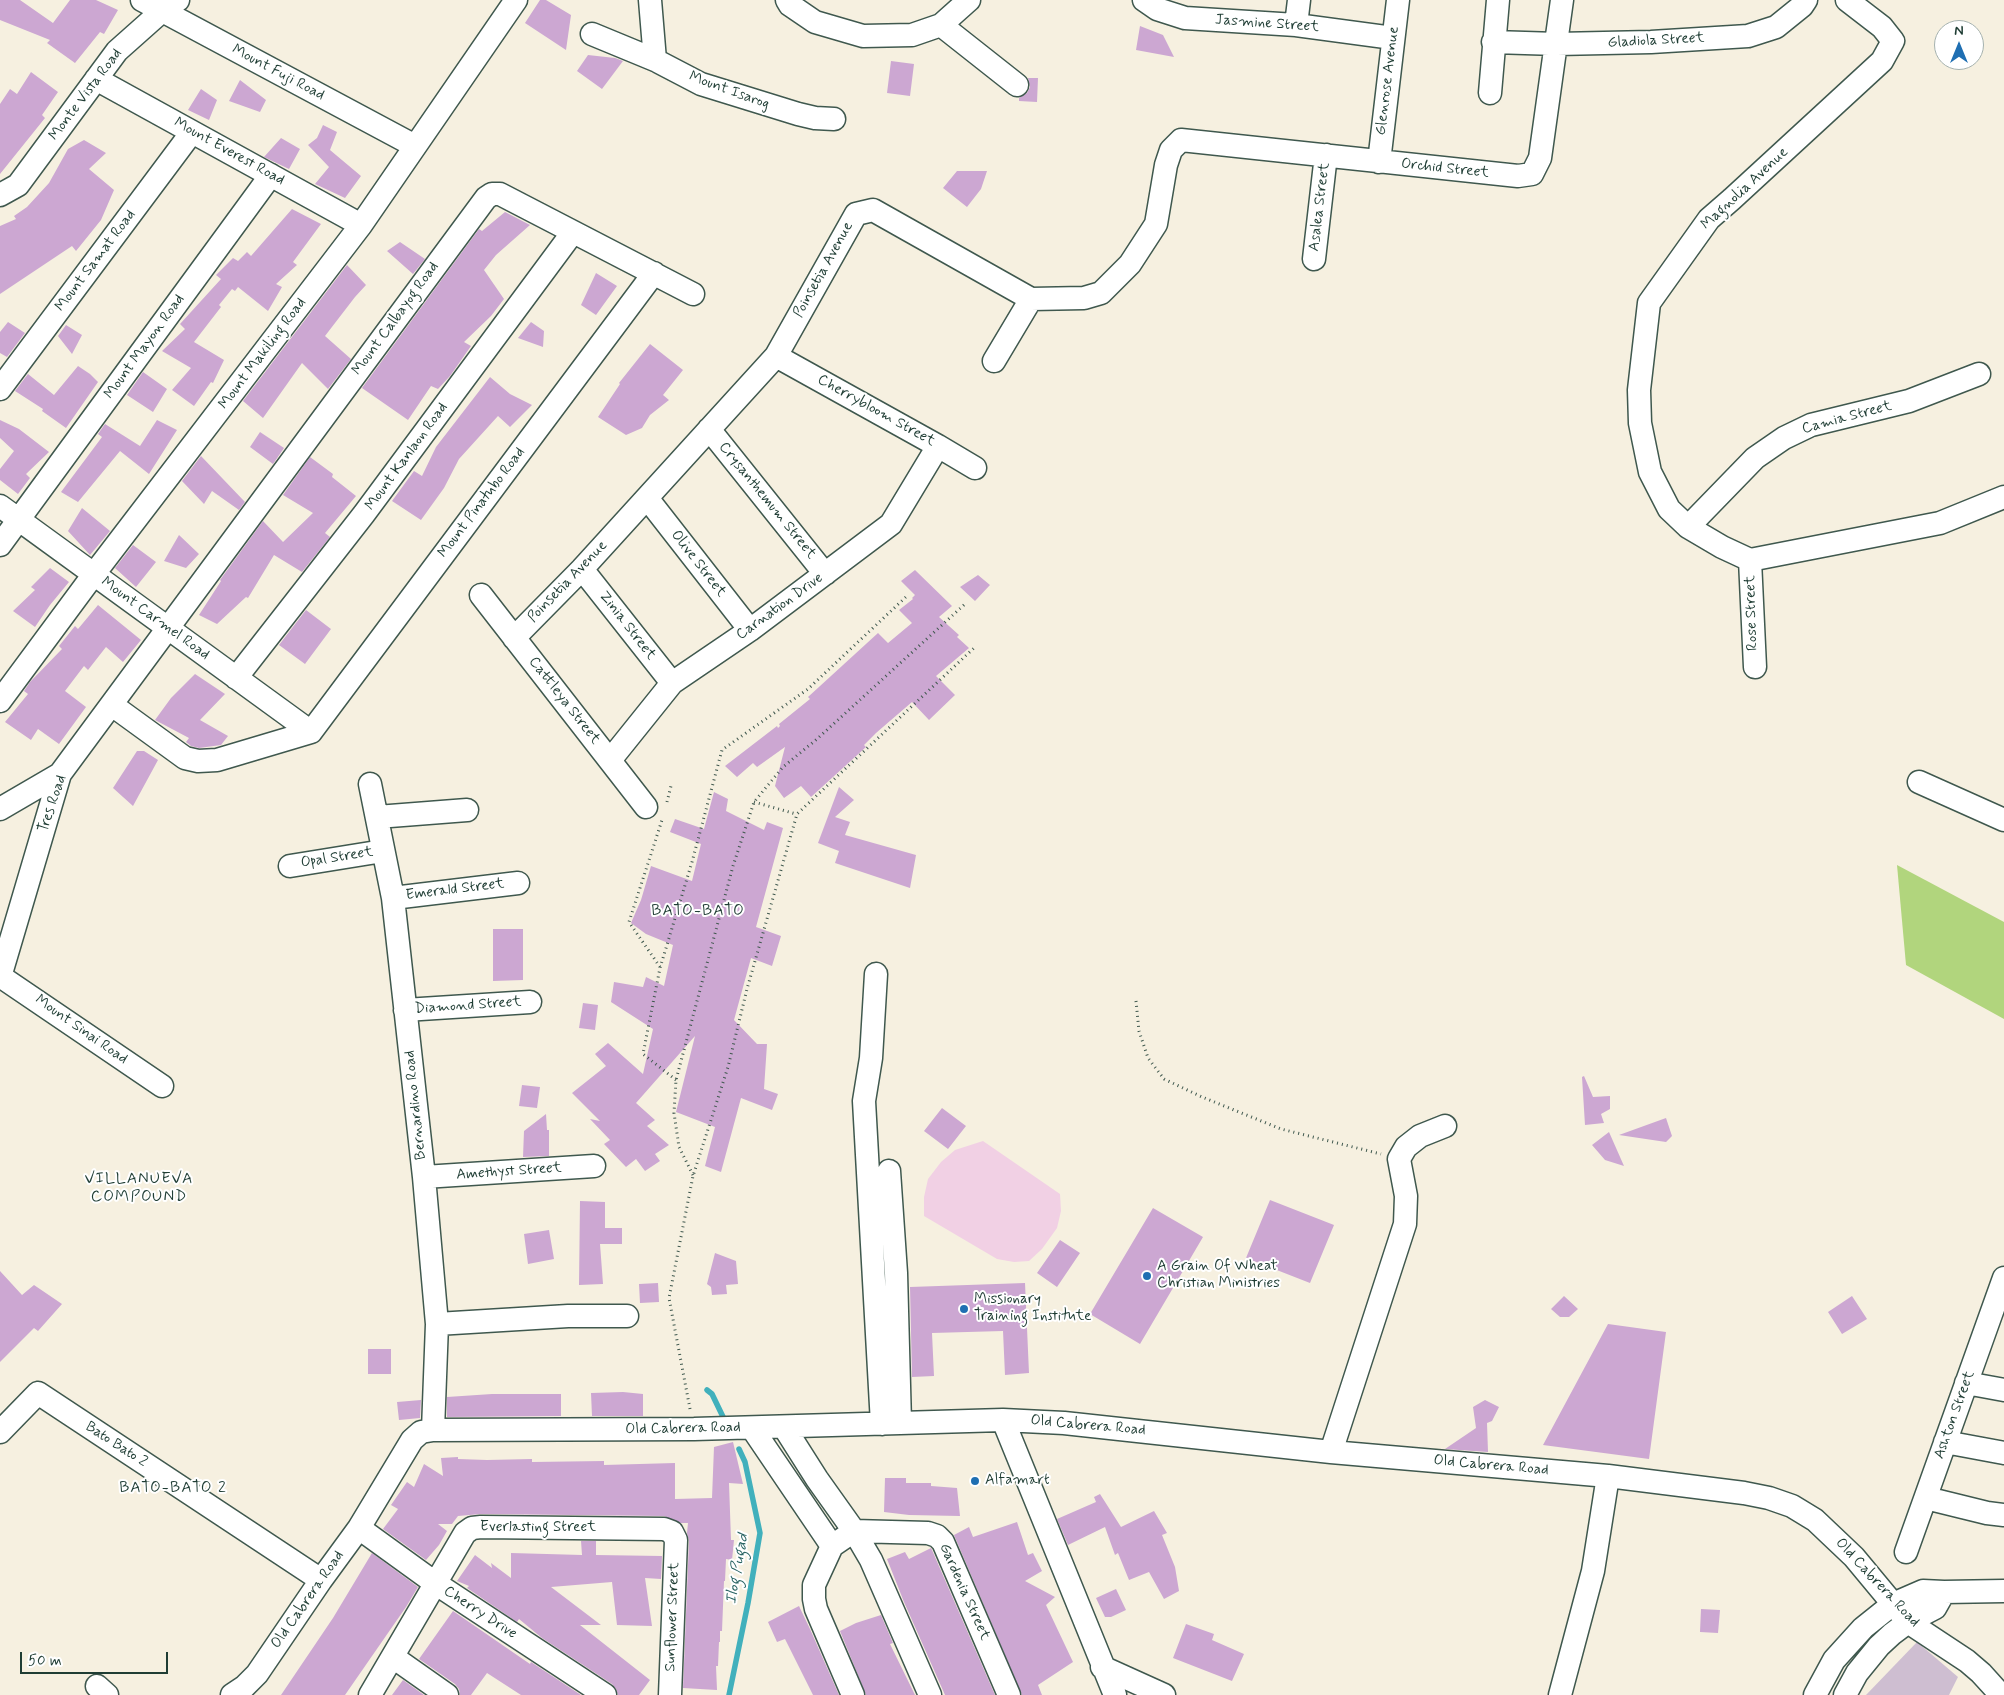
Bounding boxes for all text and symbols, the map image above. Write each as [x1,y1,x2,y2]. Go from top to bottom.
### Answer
street label: Jasmine Street [1214,11,1320,37]
north arrow [1934,20,1984,70]
text: N [1954,22,1964,40]
street label: Glenrose Avenue [1372,25,1404,137]
street label: Gladiola Street [1607,29,1705,53]
street label: Mount Fuji Road [229,41,327,105]
street label: Monte Vista Road [45,45,127,145]
street label: Mount Isarog [686,68,772,114]
street label: Mount Everest Road [171,114,287,190]
street label: Magnolia Avenue [1698,144,1792,234]
street label: Orchid Street [1400,155,1490,183]
street label: Asalea Street [1306,162,1334,252]
street label: Mount Samat Road [52,207,140,315]
street label: Poinsetia Avenue [790,219,858,321]
street label: Mount Calbayog Road [349,259,443,379]
street label: Mount Mayon Road [101,291,189,403]
street label: Mount Makiling Road [215,295,311,413]
street label: Cherrybloom Street [814,371,938,451]
street label: Camia Street [1800,397,1894,439]
street label: Mount Kanlaon Road [362,400,452,514]
street label: Crysanthemum Street [714,439,820,563]
street label: Mount Pinatubo Road [435,444,529,562]
street label: Olive Street [666,527,730,601]
street label: Poinsetia Avenue [524,537,612,627]
street label: Carnation Drive [733,569,827,645]
street label: Mount Carmel Road [97,574,213,664]
street label: Rose Street [1742,575,1762,651]
street label: Zinia Street [594,588,660,664]
street label: Cattleya Street [524,654,604,748]
street label: Tres Road [35,773,71,835]
street label: Opal Street [300,843,374,873]
street label: Emerald Street [405,875,505,905]
district label: BATO-BATO [648,902,748,922]
street label: Mount Sinai Road [31,991,131,1069]
street label: Diamond Street [414,993,522,1019]
street label: Bernardino Road [401,1049,431,1161]
street label: Amethyst Street [456,1159,562,1185]
district label: VILLANUEVA COMPOUND [85,1170,193,1208]
place label: A Grain Of Wheat Christian Ministries [1157,1258,1280,1293]
marker: A Grain Of Wheat Christian Ministries [1141,1270,1153,1282]
place label: Missionary Training Institute [974,1291,1091,1326]
marker: Missionary Training Institute [958,1303,970,1315]
street label: Ashton Street [1931,1368,1979,1462]
street label: Old Cabrera Road [1030,1412,1146,1440]
street label: Bato Bato 2 [81,1418,151,1472]
street label: Old Cabrera Road [625,1419,741,1439]
street label: Old Cabrera Road [1433,1452,1549,1480]
place label: Alfamart [985,1472,1050,1490]
marker: Alfamart [969,1475,981,1487]
district label: BATO-BATO 2 [116,1479,230,1499]
street label: Everlasting Street [480,1519,596,1537]
water label: Ilog Pugad [722,1532,754,1606]
street label: Old Cabrera Road [1831,1535,1923,1631]
street label: Gardenia Street [935,1541,993,1643]
street label: Old Cabrera Road [268,1548,348,1652]
street label: Sunflower Street [662,1562,684,1672]
street label: Cherry Drive [440,1583,520,1643]
scale bar [22,1642,170,1674]
text: 50 m [28,1651,62,1671]

